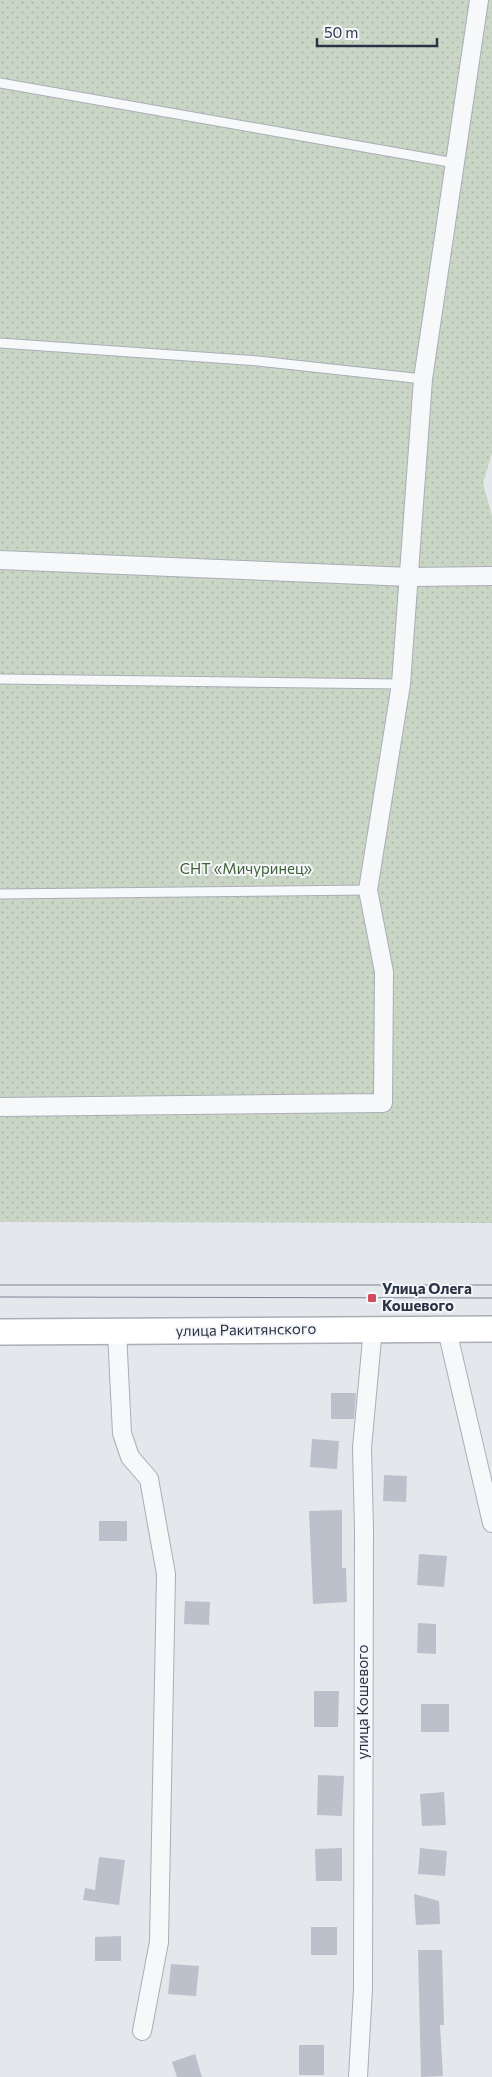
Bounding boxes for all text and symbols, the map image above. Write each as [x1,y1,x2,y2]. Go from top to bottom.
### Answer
scale bar [317,15,437,47]
text: 50 m [324,23,358,41]
park label: СНТ «Мичуринец» [180,859,313,877]
place label: Улица Олега Кошевого [382,1279,472,1314]
marker: Улица Олега Кошевого [366,1292,378,1304]
street label: улица Ракитянского [175,1319,317,1339]
street label: улица Кошевого [353,1644,371,1760]

